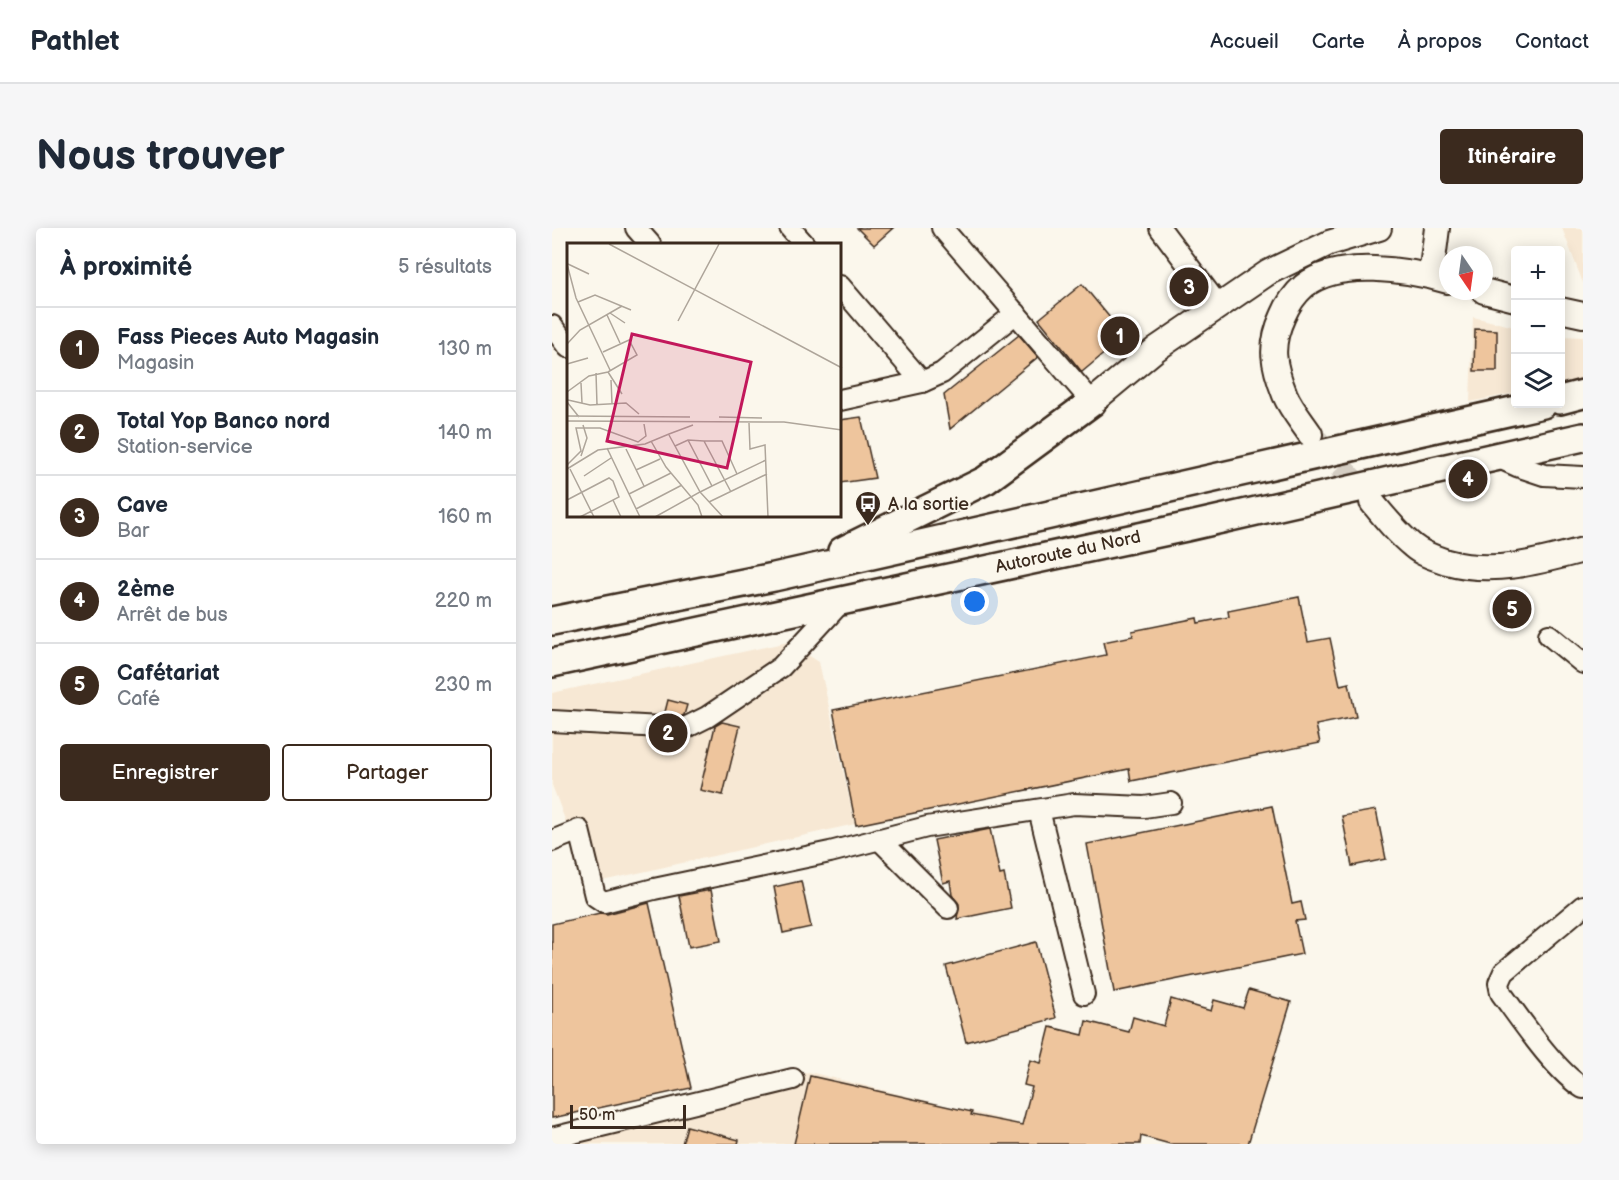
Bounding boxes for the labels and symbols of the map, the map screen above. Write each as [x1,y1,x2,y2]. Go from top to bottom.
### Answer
inset map [567,243,842,518]
north arrow [1439,246,1493,300]
pin: 3 [1170,264,1208,310]
pin: 1 [1100,314,1140,358]
pin: 4 [1448,456,1488,502]
bus stop icon: A la sortie [853,489,883,527]
place label: A la sortie [888,494,969,515]
street label: Autoroute du Nord [993,526,1143,578]
pin: 5 [1492,586,1532,632]
your location [960,587,989,616]
pin: 2 [648,710,688,756]
scale bar [570,1102,686,1130]

